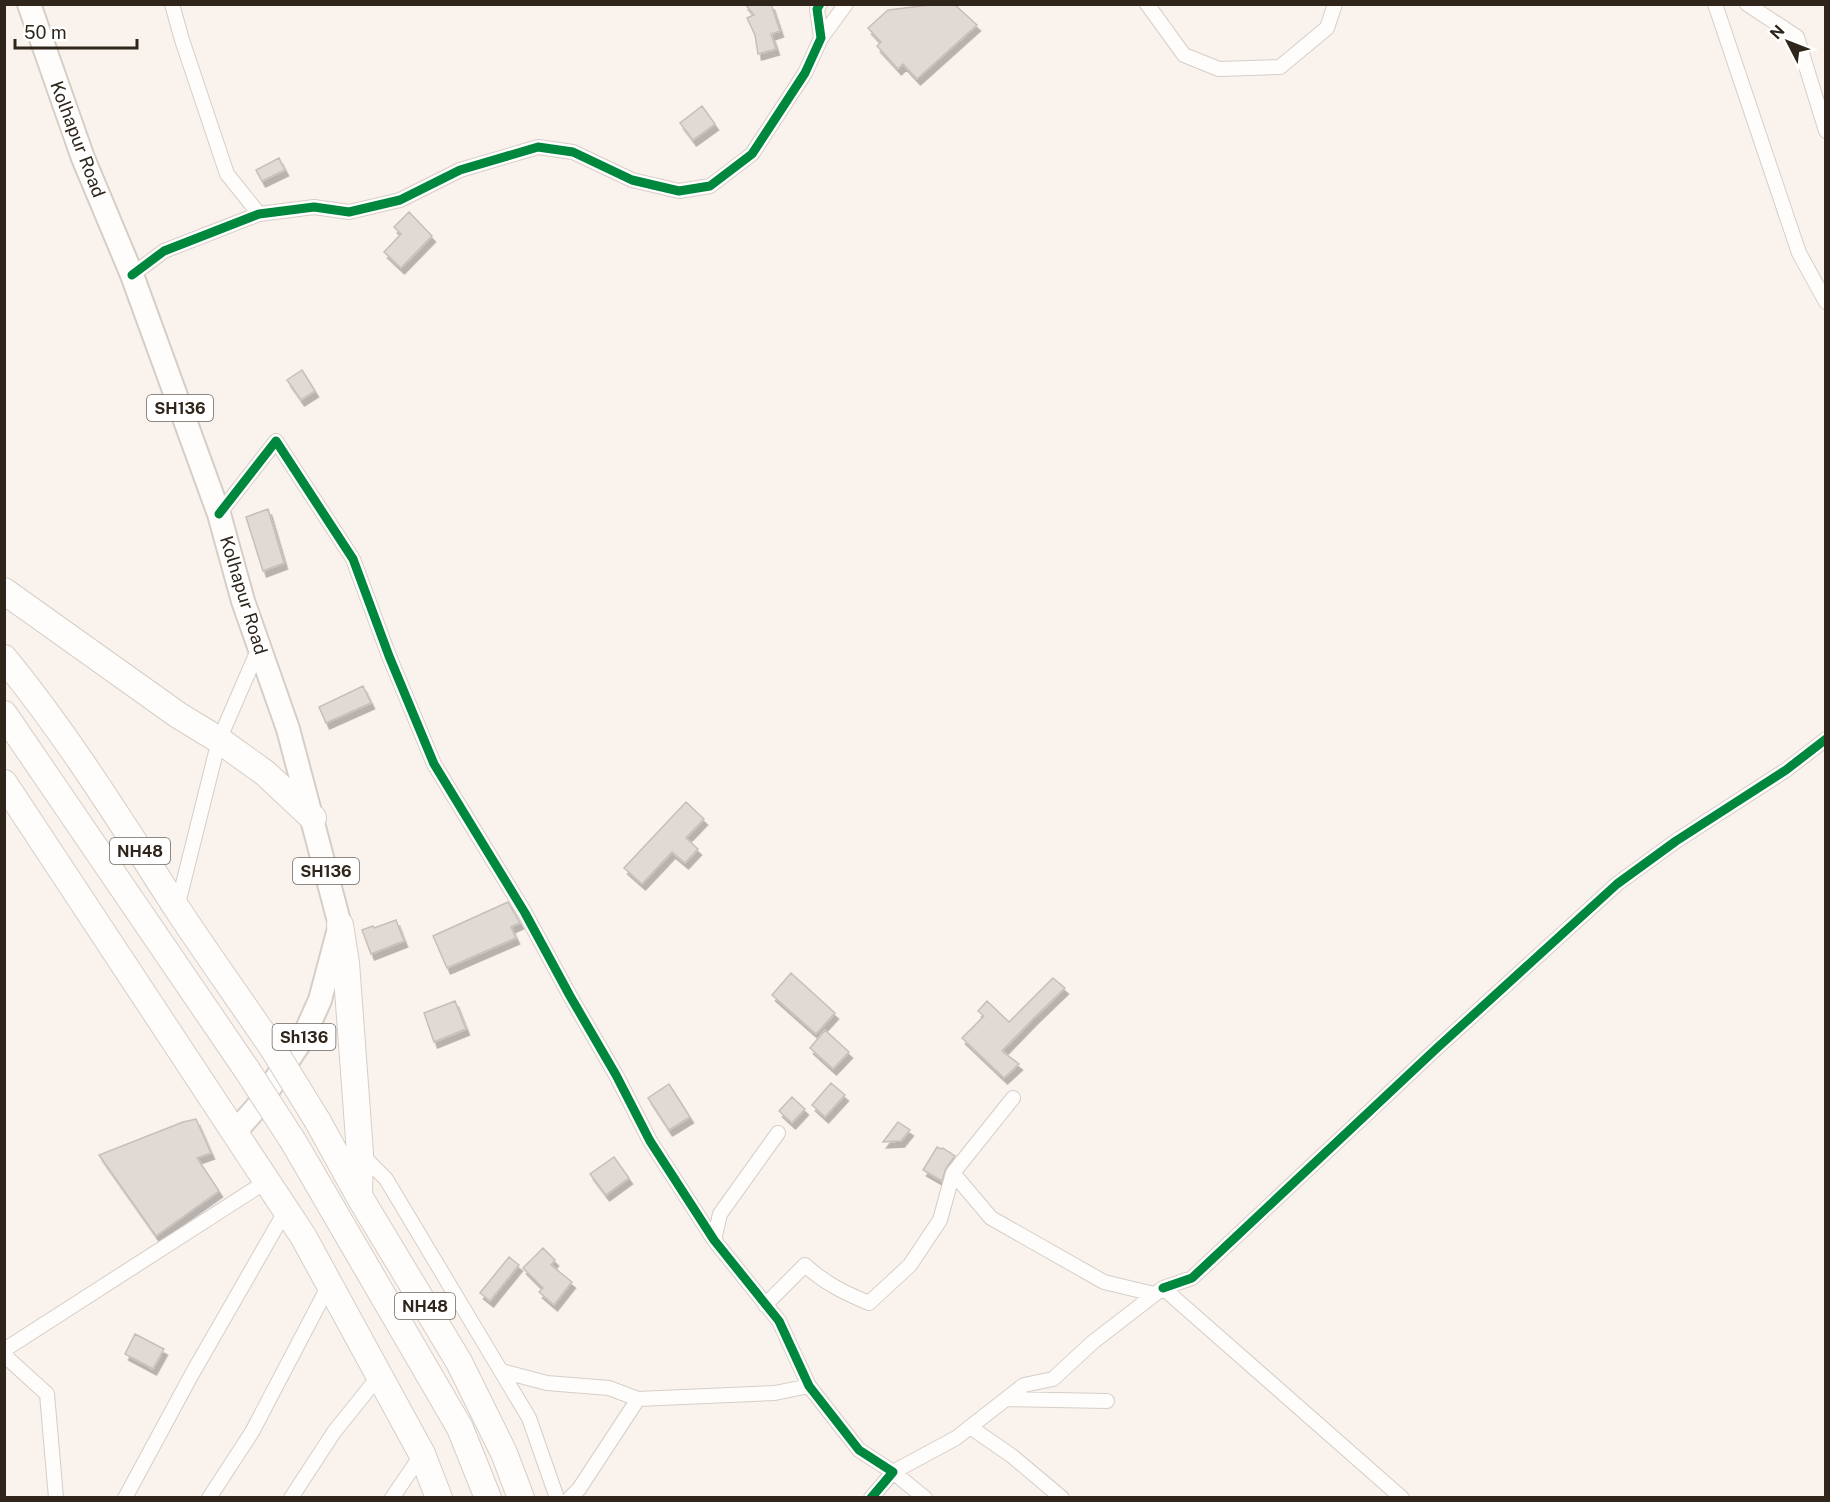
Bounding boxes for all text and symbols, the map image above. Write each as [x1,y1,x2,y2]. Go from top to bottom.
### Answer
scale bar [15,12,136,50]
north arrow [1758,12,1818,72]
text: N [1766,21,1788,43]
text: 50 m [24,22,67,43]
street label: Kolhapur Road [46,78,110,200]
road number: SH136 [147,395,213,421]
street label: Kolhapur Road [216,533,272,657]
road number: NH48 [110,838,170,864]
road number: SH136 [293,858,359,884]
road number: Sh136 [272,1024,336,1050]
road number: NH48 [395,1293,455,1319]

